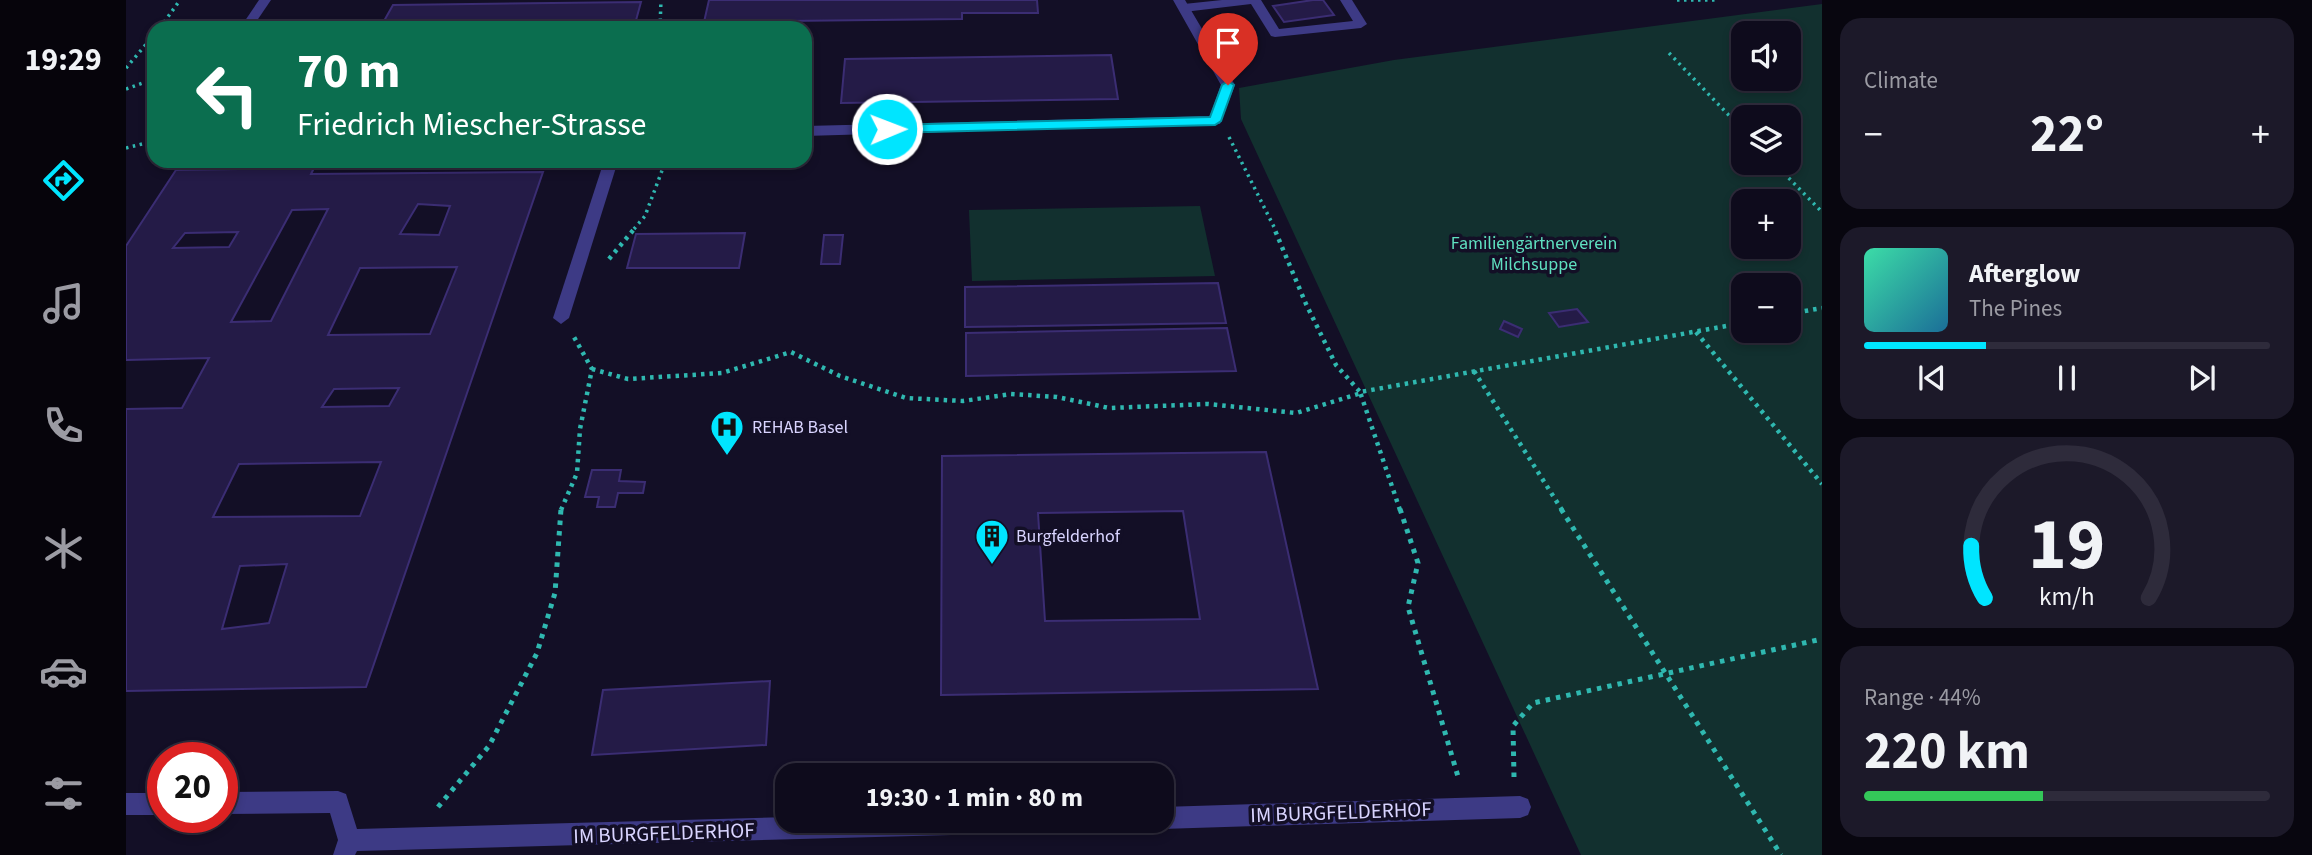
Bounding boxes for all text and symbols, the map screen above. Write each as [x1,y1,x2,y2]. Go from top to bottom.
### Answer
pin [1198,13,1258,85]
map controls [1731,21,1801,343]
button: sound [1731,21,1801,91]
icon: arrive [1209,24,1247,62]
text: 19:29 [24,37,102,83]
text: 70 m [297,37,401,107]
icon: left [182,49,273,140]
text: Climate [1864,64,1938,97]
position arrow [850,92,924,166]
text: 22° [2030,98,2104,172]
text: Friedrich Miescher-Strasse [297,102,647,148]
button: layers [1731,105,1801,175]
text: − [1864,108,1883,162]
text: + [2251,108,2270,162]
icon: directions [39,156,88,205]
button: + [1731,189,1801,259]
park label: Familiengärtnerverein Milchsuppe [1451,231,1617,277]
text: Afterglow [1969,255,2080,292]
button: − [1731,273,1801,343]
icon: music [39,279,88,328]
text: The Pines [1969,292,2062,325]
icon: previous [1913,359,1951,397]
icon: pause [2048,359,2086,397]
icon: next [2183,359,2221,397]
icon: phone [39,401,88,450]
hospital icon: REHAB Basel [708,408,746,457]
place label: REHAB Basel [752,415,848,440]
text: 19 [2029,494,2105,598]
building icon: Burgfelderhof [973,517,1011,566]
icon: climate [39,524,88,573]
place label: Burgfelderhof [1016,524,1121,549]
text: km/h [2039,579,2095,615]
icon: car [39,647,88,696]
text: Range · 44% [1864,681,1981,714]
text: 220 km [1864,715,2030,789]
speed limit sign: 20 [147,742,238,833]
icon: filters [39,769,88,818]
text: 19:30 · 1 min · 80 m [866,779,1083,816]
street label: IM BURGFELDERHOF [1250,794,1432,830]
street label: IM BURGFELDERHOF [573,815,755,851]

